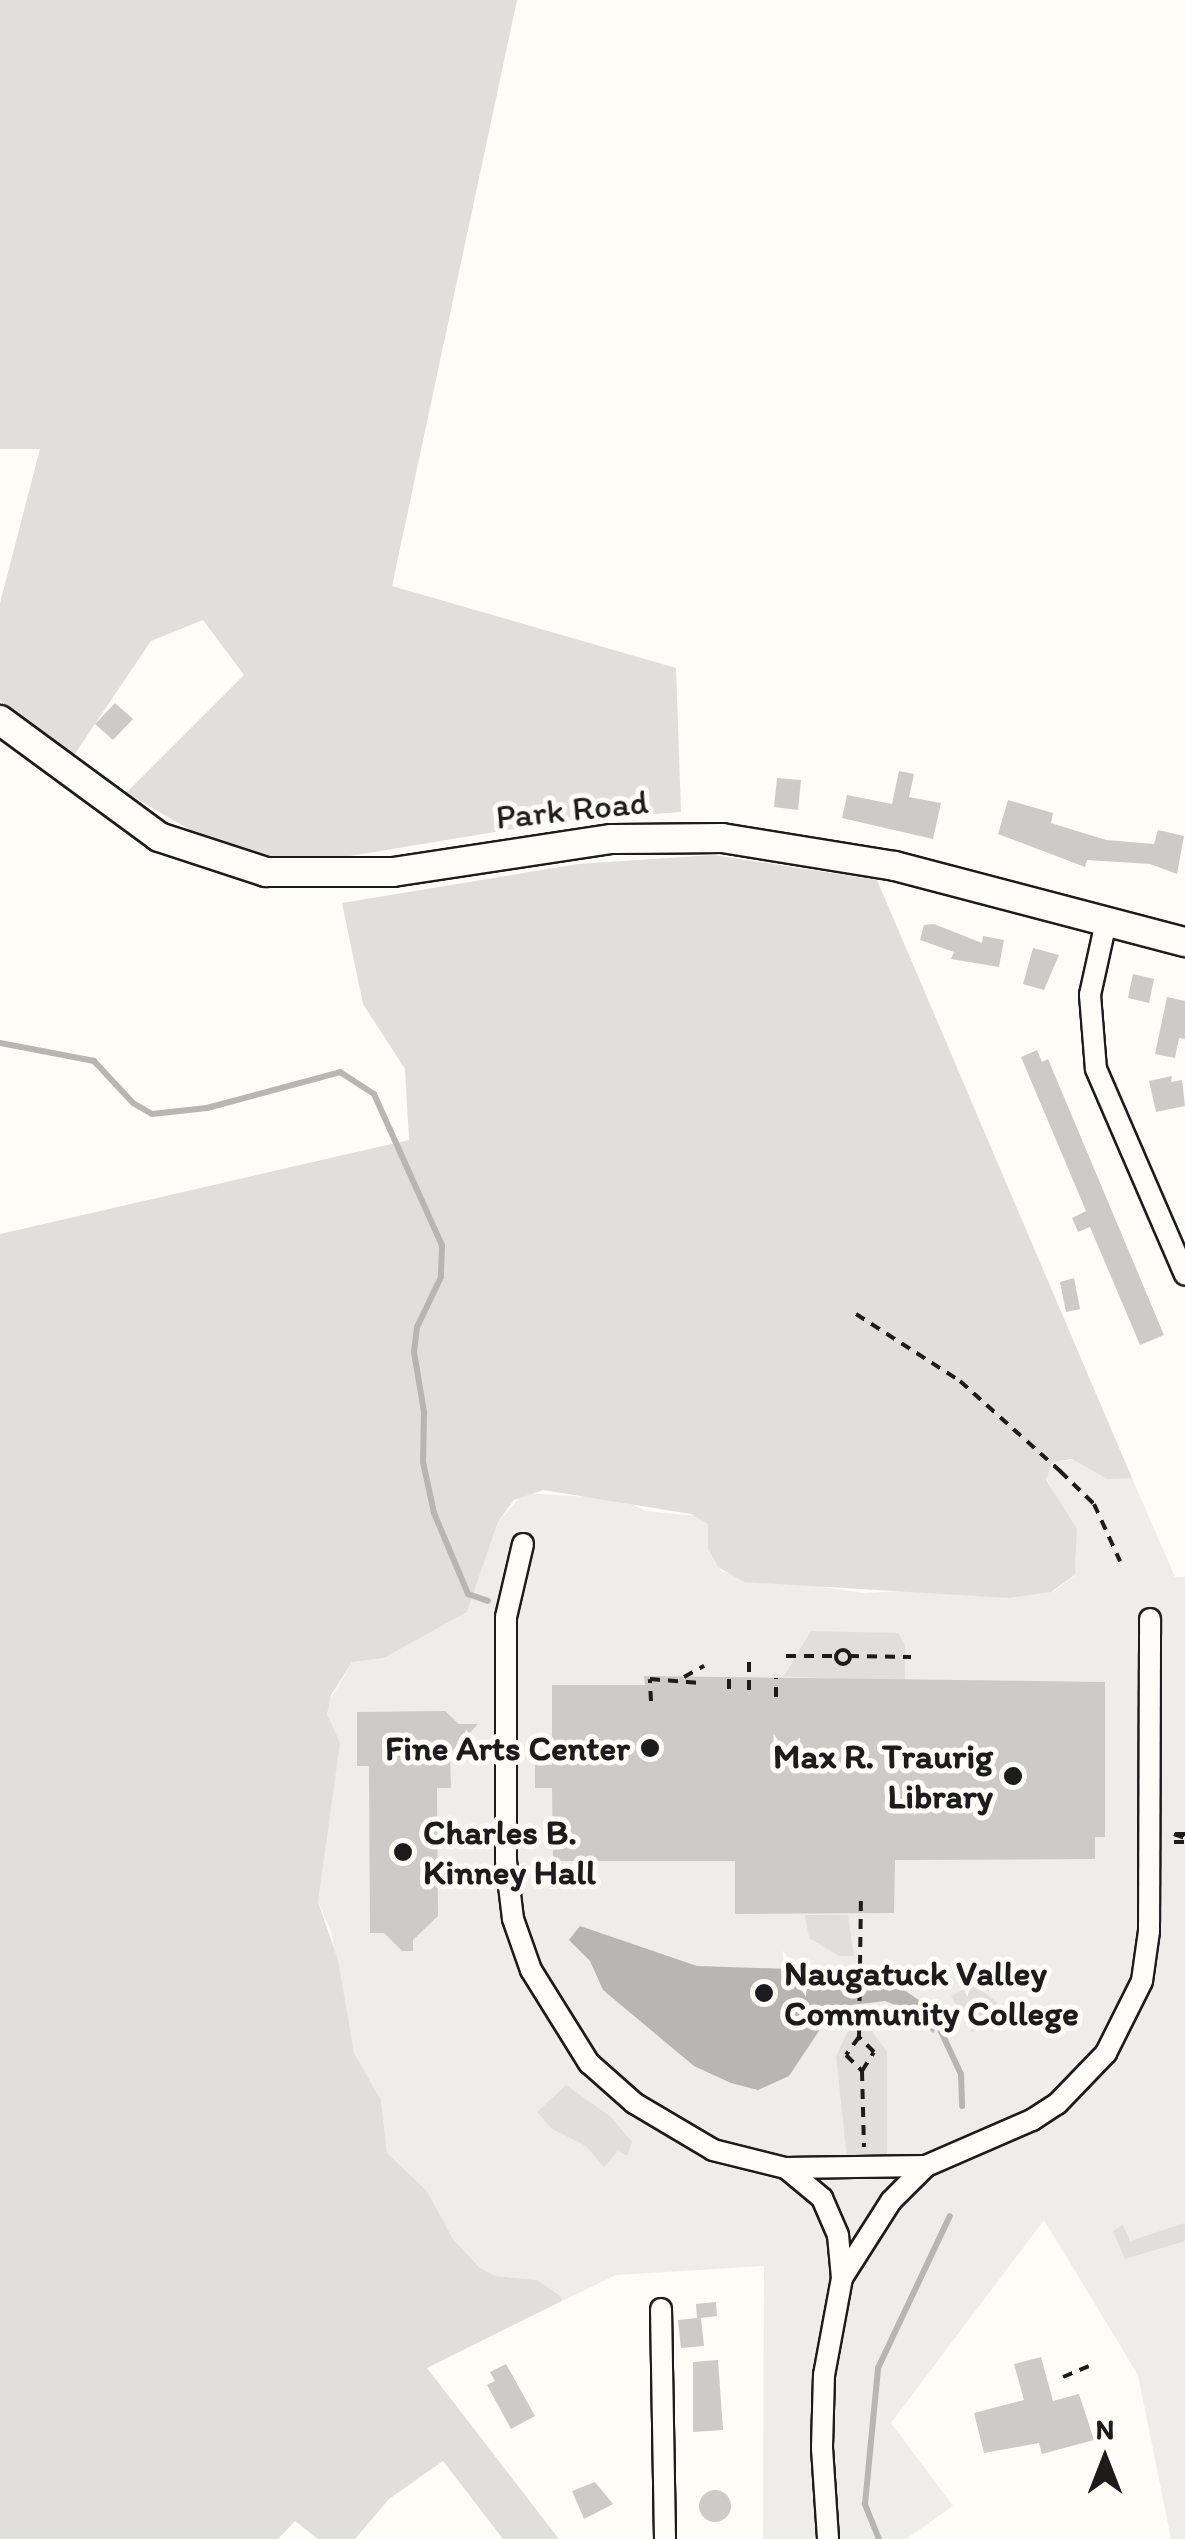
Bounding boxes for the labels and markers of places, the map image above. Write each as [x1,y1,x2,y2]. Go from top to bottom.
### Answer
place label: Fine Arts Center [383,1727,630,1769]
place label: Max R. Traurig Library [776,1735,993,1817]
marker: Fine Arts Center [639,1737,661,1759]
marker: Max R. Traurig Library [1002,1765,1024,1787]
place label: Charles B. Kinney Hall [423,1811,596,1893]
marker: Charles B. Kinney Hall [392,1841,414,1863]
place label: Naugatuck Valley Community College [784,1952,1079,2034]
marker: Naugatuck Valley Community College [753,1982,775,2004]

